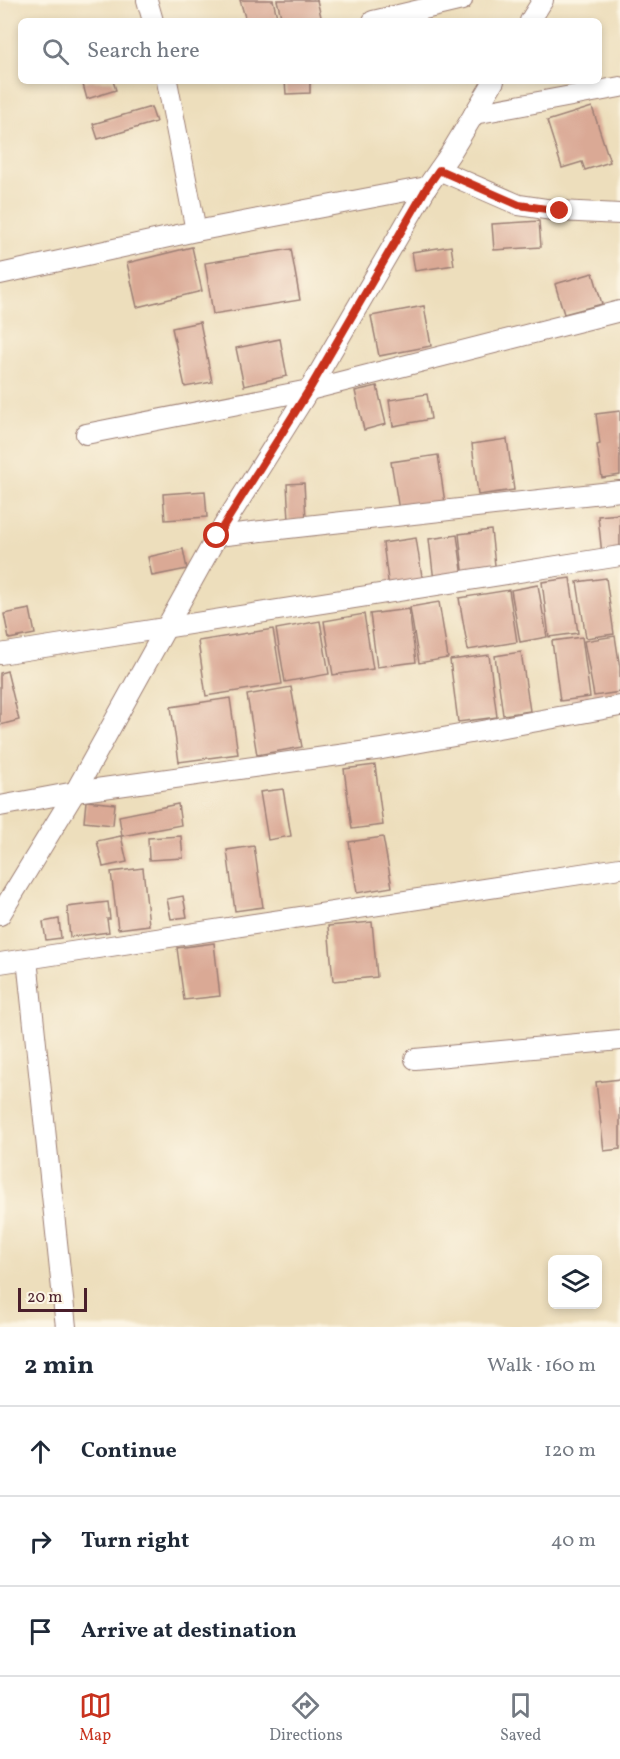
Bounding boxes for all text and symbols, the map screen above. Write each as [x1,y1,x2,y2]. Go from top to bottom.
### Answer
search box [18,18,602,84]
icon: search [39,35,72,68]
text: Search here [87,36,200,67]
route end [546,197,572,223]
route start [203,522,229,548]
map controls [548,1255,602,1309]
button: layers [548,1255,602,1309]
scale bar [18,1285,87,1312]
text: 20 m [27,1287,62,1309]
text: 2 min [24,1348,94,1384]
text: Walk · 160 m [487,1352,596,1380]
icon: ahead [24,1435,57,1468]
text: Continue [81,1436,177,1467]
text: 120 m [544,1437,596,1465]
icon: right [24,1525,57,1558]
text: Turn right [81,1526,189,1557]
text: 40 m [551,1527,596,1555]
icon: arrive [24,1615,57,1648]
text: Arrive at destination [81,1616,297,1647]
tab: Map [79,1689,112,1747]
tab: Directions [269,1689,343,1747]
tab: Saved [500,1689,541,1747]

